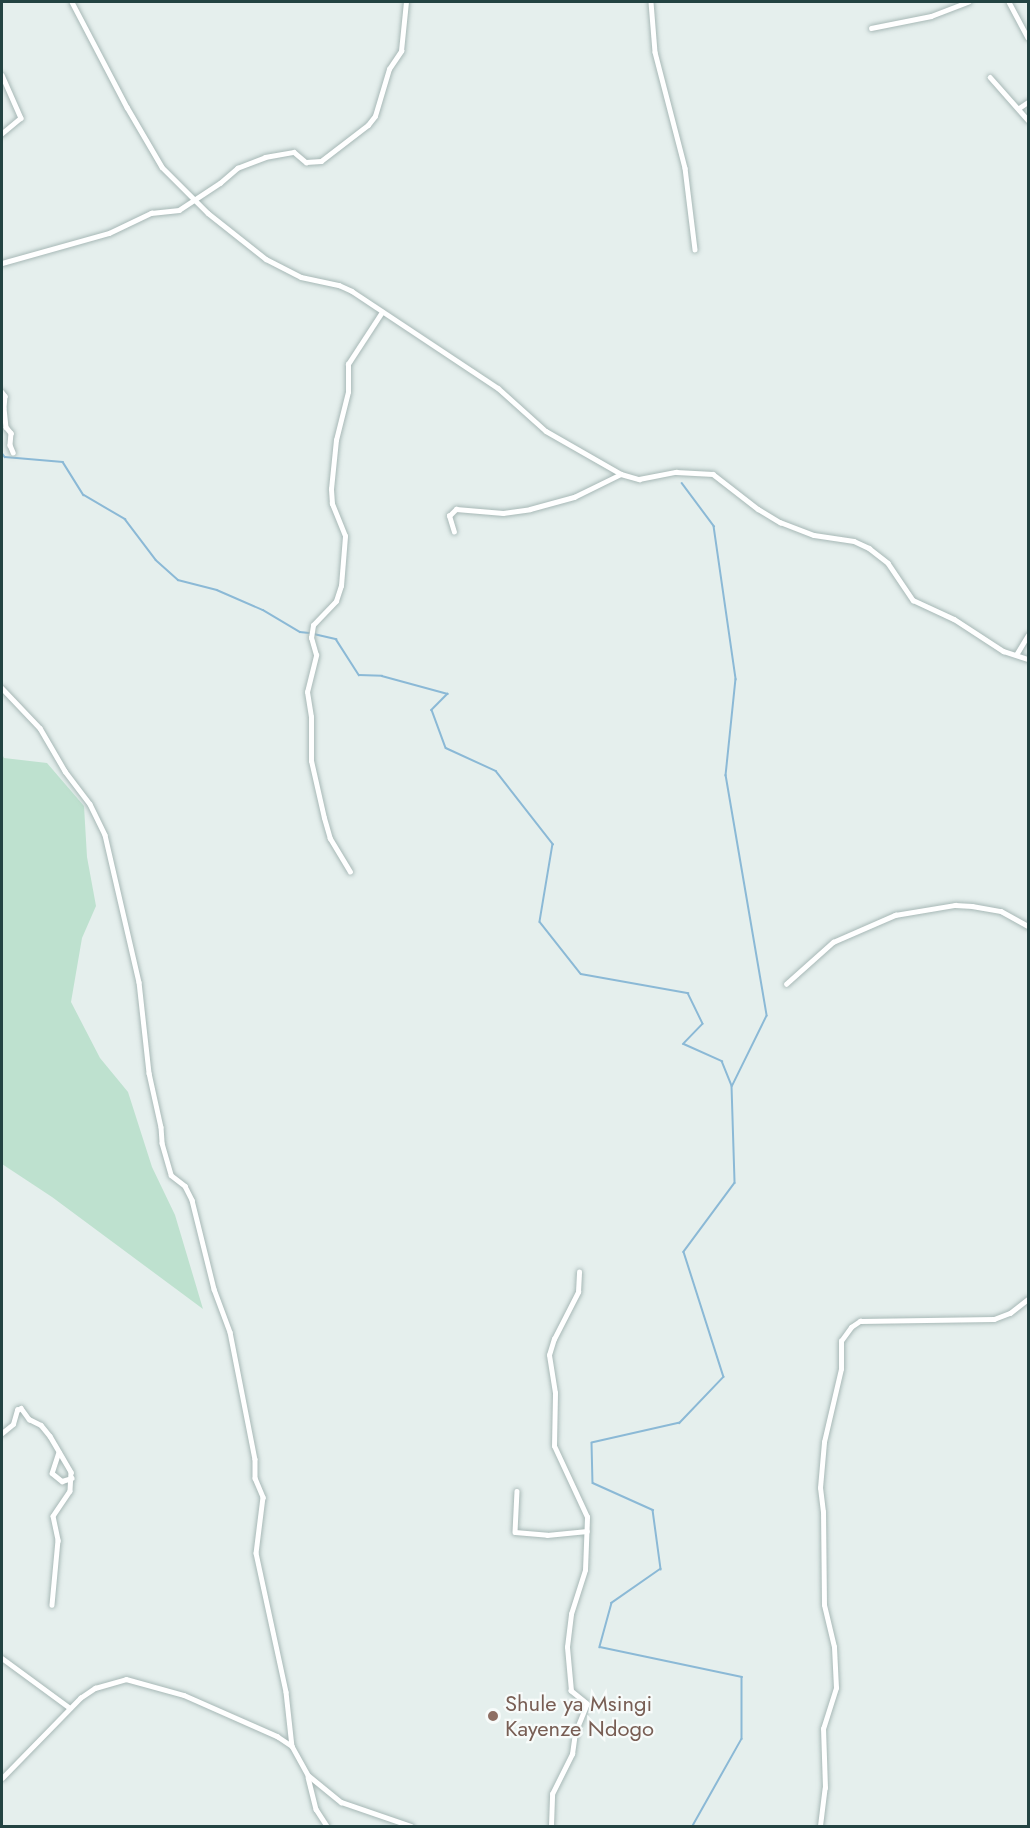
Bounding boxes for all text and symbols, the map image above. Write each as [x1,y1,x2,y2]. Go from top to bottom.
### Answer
place label: Shule ya Msingi Kayenze Ndogo [505,1690,654,1742]
marker: Shule ya Msingi Kayenze Ndogo [486,1709,500,1723]

